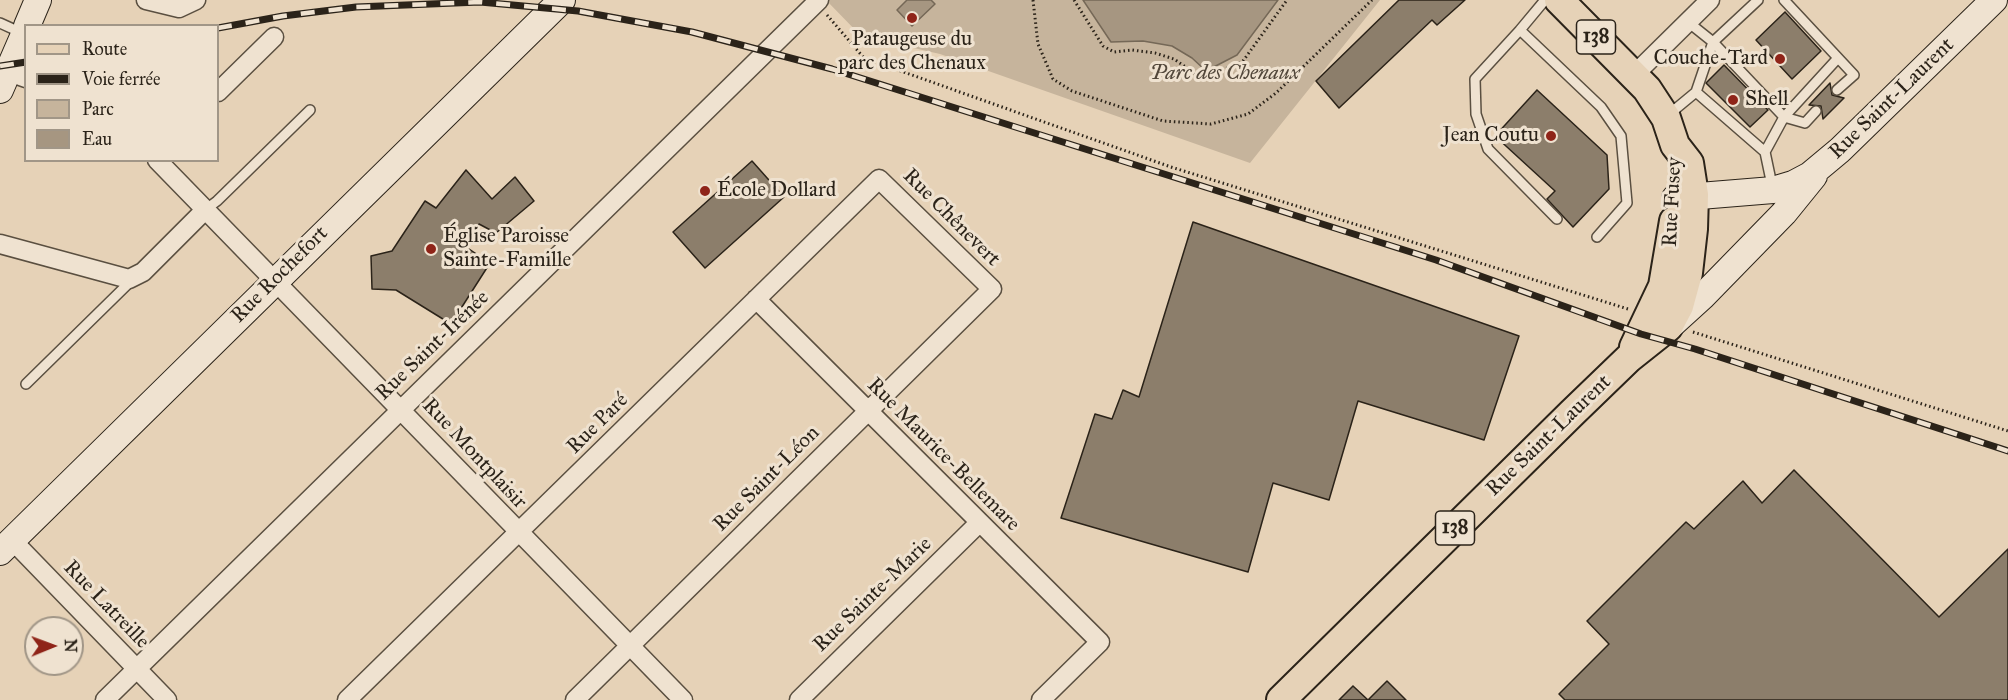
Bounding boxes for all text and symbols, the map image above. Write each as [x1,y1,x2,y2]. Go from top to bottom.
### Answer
marker: Pataugeuse du parc des Chenaux [905,11,919,25]
road number: 138 [1576,20,1616,54]
legend [24,24,219,162]
place label: Pataugeuse du parc des Chenaux [838,27,986,77]
street label: Rue Saint-Laurent [1824,33,1960,165]
text: Route [82,38,127,60]
place label: Couche-Tard [1654,46,1768,72]
marker: Couche-Tard [1773,52,1787,66]
park label: Parc des Chenaux [1150,61,1300,87]
text: Voie ferrée [82,68,161,90]
place label: Shell [1745,87,1789,113]
marker: Shell [1726,93,1740,107]
text: Parc [82,98,114,120]
place label: Jean Coutu [1443,123,1539,149]
text: Eau [82,128,112,150]
marker: Jean Coutu [1544,129,1558,143]
street label: Rue Fusey [1658,156,1688,248]
street label: Rue Chênevert [897,164,1005,272]
place label: École Dollard [717,178,836,204]
marker: École Dollard [698,184,712,198]
street label: Rue Rochefort [226,221,334,329]
place label: Église Paroisse Sainte-Famille [443,224,571,274]
marker: Église Paroisse Sainte-Famille [424,242,438,256]
street label: Rue Saint-Irénée [371,286,495,406]
street label: Rue Saint-Laurent [1481,370,1617,502]
street label: Rue Maurice-Bellemare [861,373,1025,537]
street label: Rue Paré [562,388,634,460]
street label: Rue Montplaisir [416,394,532,514]
street label: Rue Saint-Léon [709,421,825,537]
road number: 138 [1436,511,1474,545]
street label: Rue Sainte-Marie [809,532,937,658]
street label: Rue Latreille [58,556,154,654]
north arrow [24,616,84,676]
text: N [61,639,80,653]

